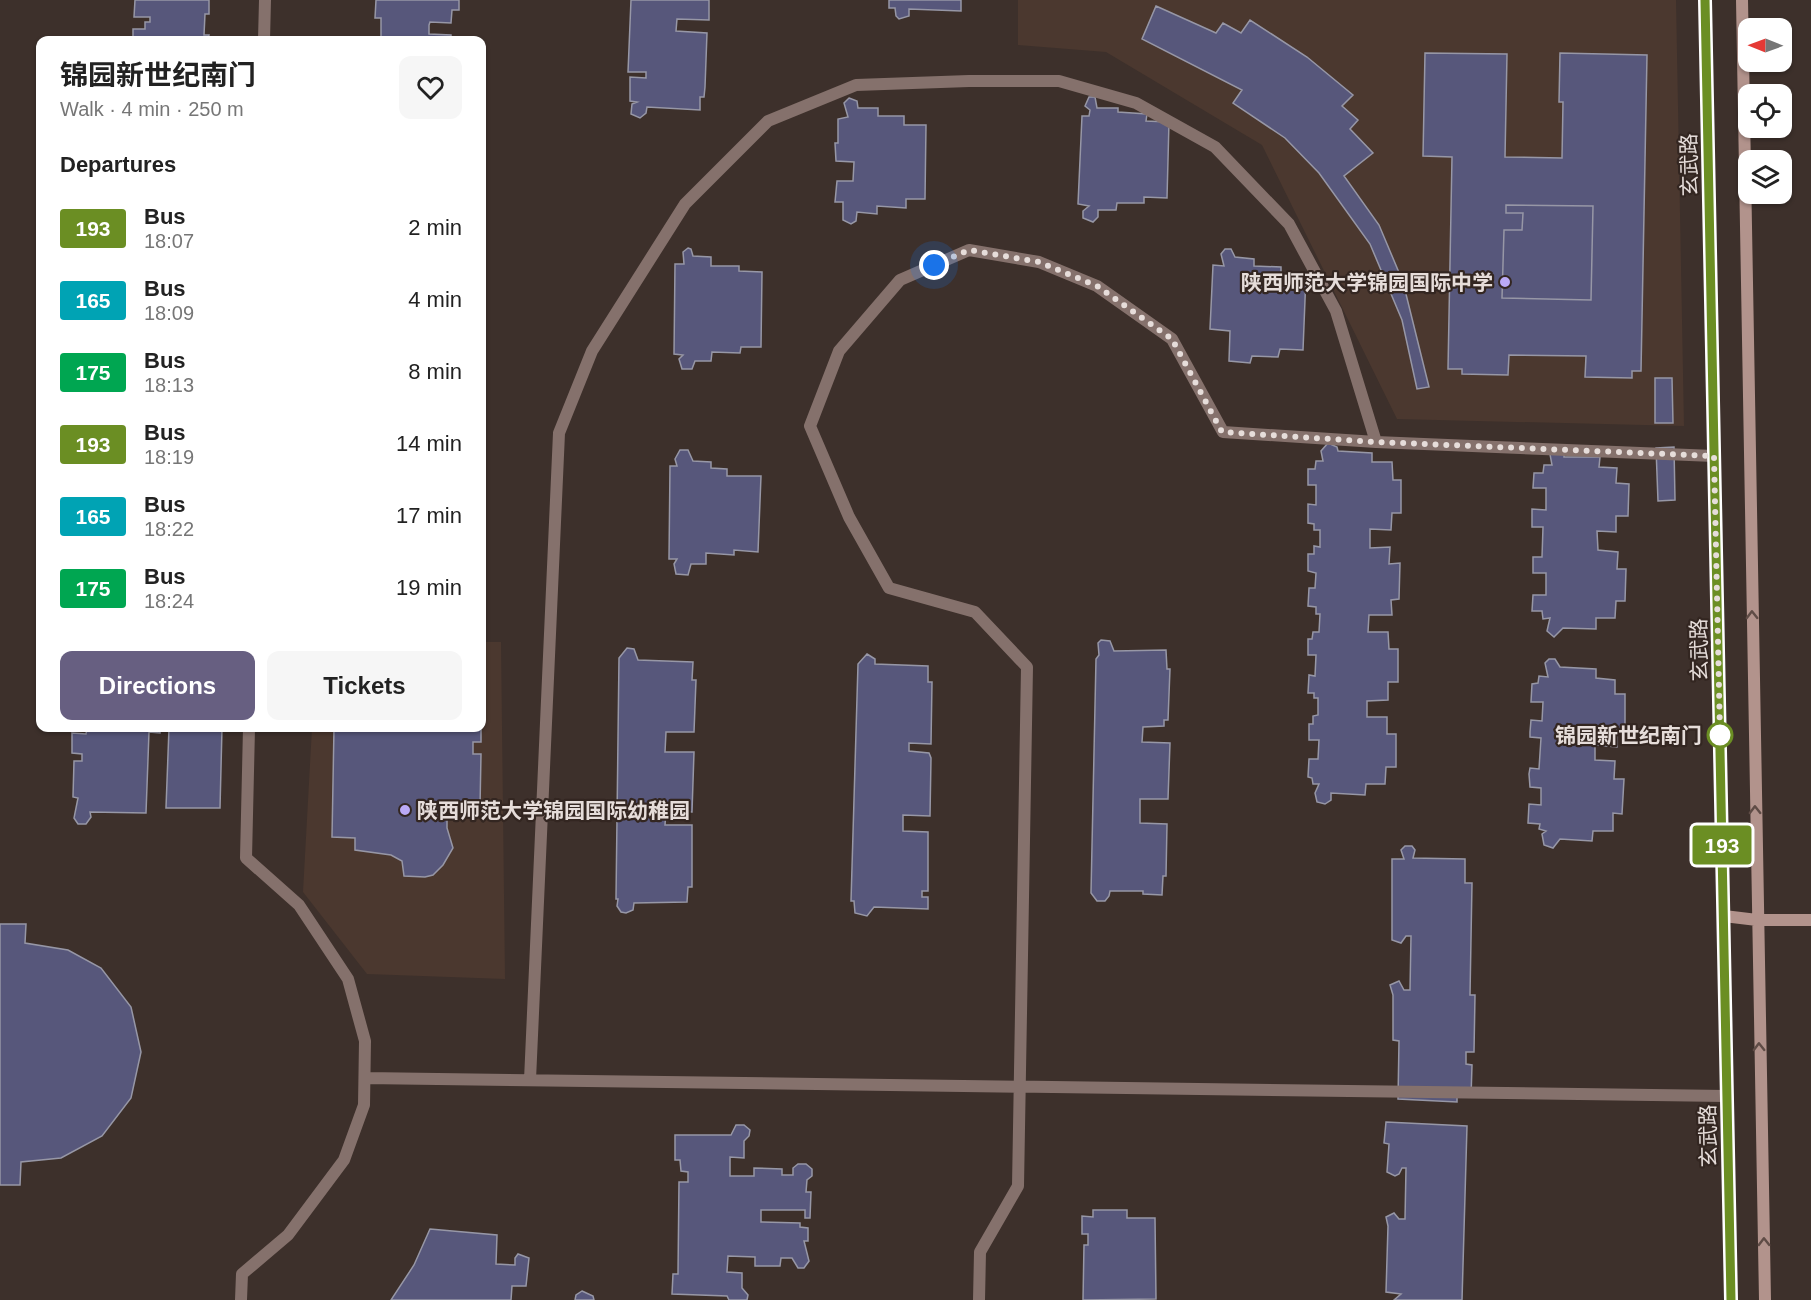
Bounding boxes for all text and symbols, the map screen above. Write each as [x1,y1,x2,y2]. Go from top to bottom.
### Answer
north arrow [1738,18,1792,72]
map controls [1738,18,1792,204]
button: heart [399,56,462,119]
text: 锦园新世纪南门 [60,60,256,91]
button: locate [1738,84,1792,138]
text: Walk · 4 min · 250 m [60,98,244,120]
street label: 玄武路 [1677,133,1701,197]
button: layers [1738,150,1792,204]
text: Departures [60,152,176,177]
text: Bus [144,204,186,229]
text: 2 min [408,215,462,240]
text: 193 [75,217,111,240]
text: 18:07 [144,230,194,252]
your location [919,250,949,280]
place label: 陕西师范大学锦园国际中学 [1241,271,1493,294]
marker: 陕西师范大学锦园国际中学 [1498,275,1512,289]
text: Bus [144,276,186,301]
text: 4 min [408,287,462,312]
text: 165 [75,289,111,312]
text: 18:09 [144,302,194,324]
text: Bus [144,348,186,373]
text: 8 min [408,359,462,384]
text: 175 [75,361,111,384]
text: 18:13 [144,374,194,396]
text: Bus [144,420,186,445]
text: 14 min [396,431,462,456]
text: 193 [75,433,111,456]
text: 18:19 [144,446,194,468]
text: Bus [144,492,186,517]
text: 17 min [396,503,462,528]
text: 165 [75,505,111,528]
text: 18:22 [144,518,194,540]
text: Bus [144,564,186,589]
text: 19 min [396,575,462,600]
text: 175 [75,577,111,600]
text: 18:24 [144,590,194,612]
one-way arrow [1745,610,1758,619]
street label: 玄武路 [1687,618,1711,682]
button: Directions [60,651,255,720]
button: Tickets [267,651,462,720]
marker: 锦园新世纪南门 [1707,722,1733,748]
place label: 锦园新世纪南门 [1555,724,1702,747]
place label: 陕西师范大学锦园国际幼稚园 [417,799,690,822]
marker: 陕西师范大学锦园国际幼稚园 [398,803,412,817]
one-way arrow [1749,805,1761,814]
line badge: 193 [1688,826,1756,864]
text: 193 [1704,834,1740,857]
one-way arrow [1753,1042,1766,1051]
street label: 玄武路 [1696,1104,1720,1168]
one-way arrow [1757,1237,1770,1246]

